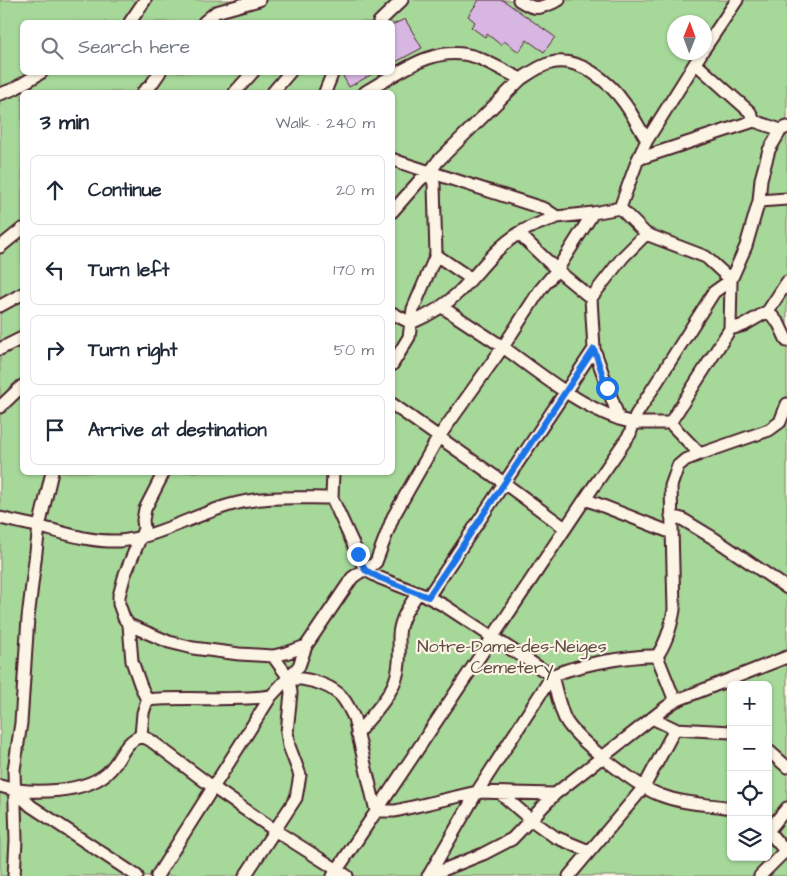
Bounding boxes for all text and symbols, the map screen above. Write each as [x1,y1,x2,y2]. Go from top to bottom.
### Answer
north arrow [667,15,712,60]
search box [20,20,395,75]
icon: search [38,34,66,62]
text: Search here [78,34,190,61]
text: 3 min [40,108,89,137]
text: Walk · 240 m [275,112,375,134]
icon: ahead [41,176,69,204]
text: Continue [88,177,162,204]
text: 20 m [336,179,374,201]
icon: left [41,256,69,284]
text: Turn left [88,257,169,284]
text: 170 m [333,259,374,281]
icon: right [41,336,69,364]
text: Turn right [88,337,177,364]
text: 50 m [334,339,374,361]
route start [596,377,619,400]
icon: arrive [41,416,69,444]
text: Arrive at destination [88,417,267,444]
route end [347,543,370,566]
park label: Notre-Dame-des-Neiges Cemetery [417,634,607,681]
map controls [727,681,772,861]
button: + [727,681,772,726]
button: − [727,726,772,771]
button: locate [727,771,772,816]
button: layers [727,816,772,861]

